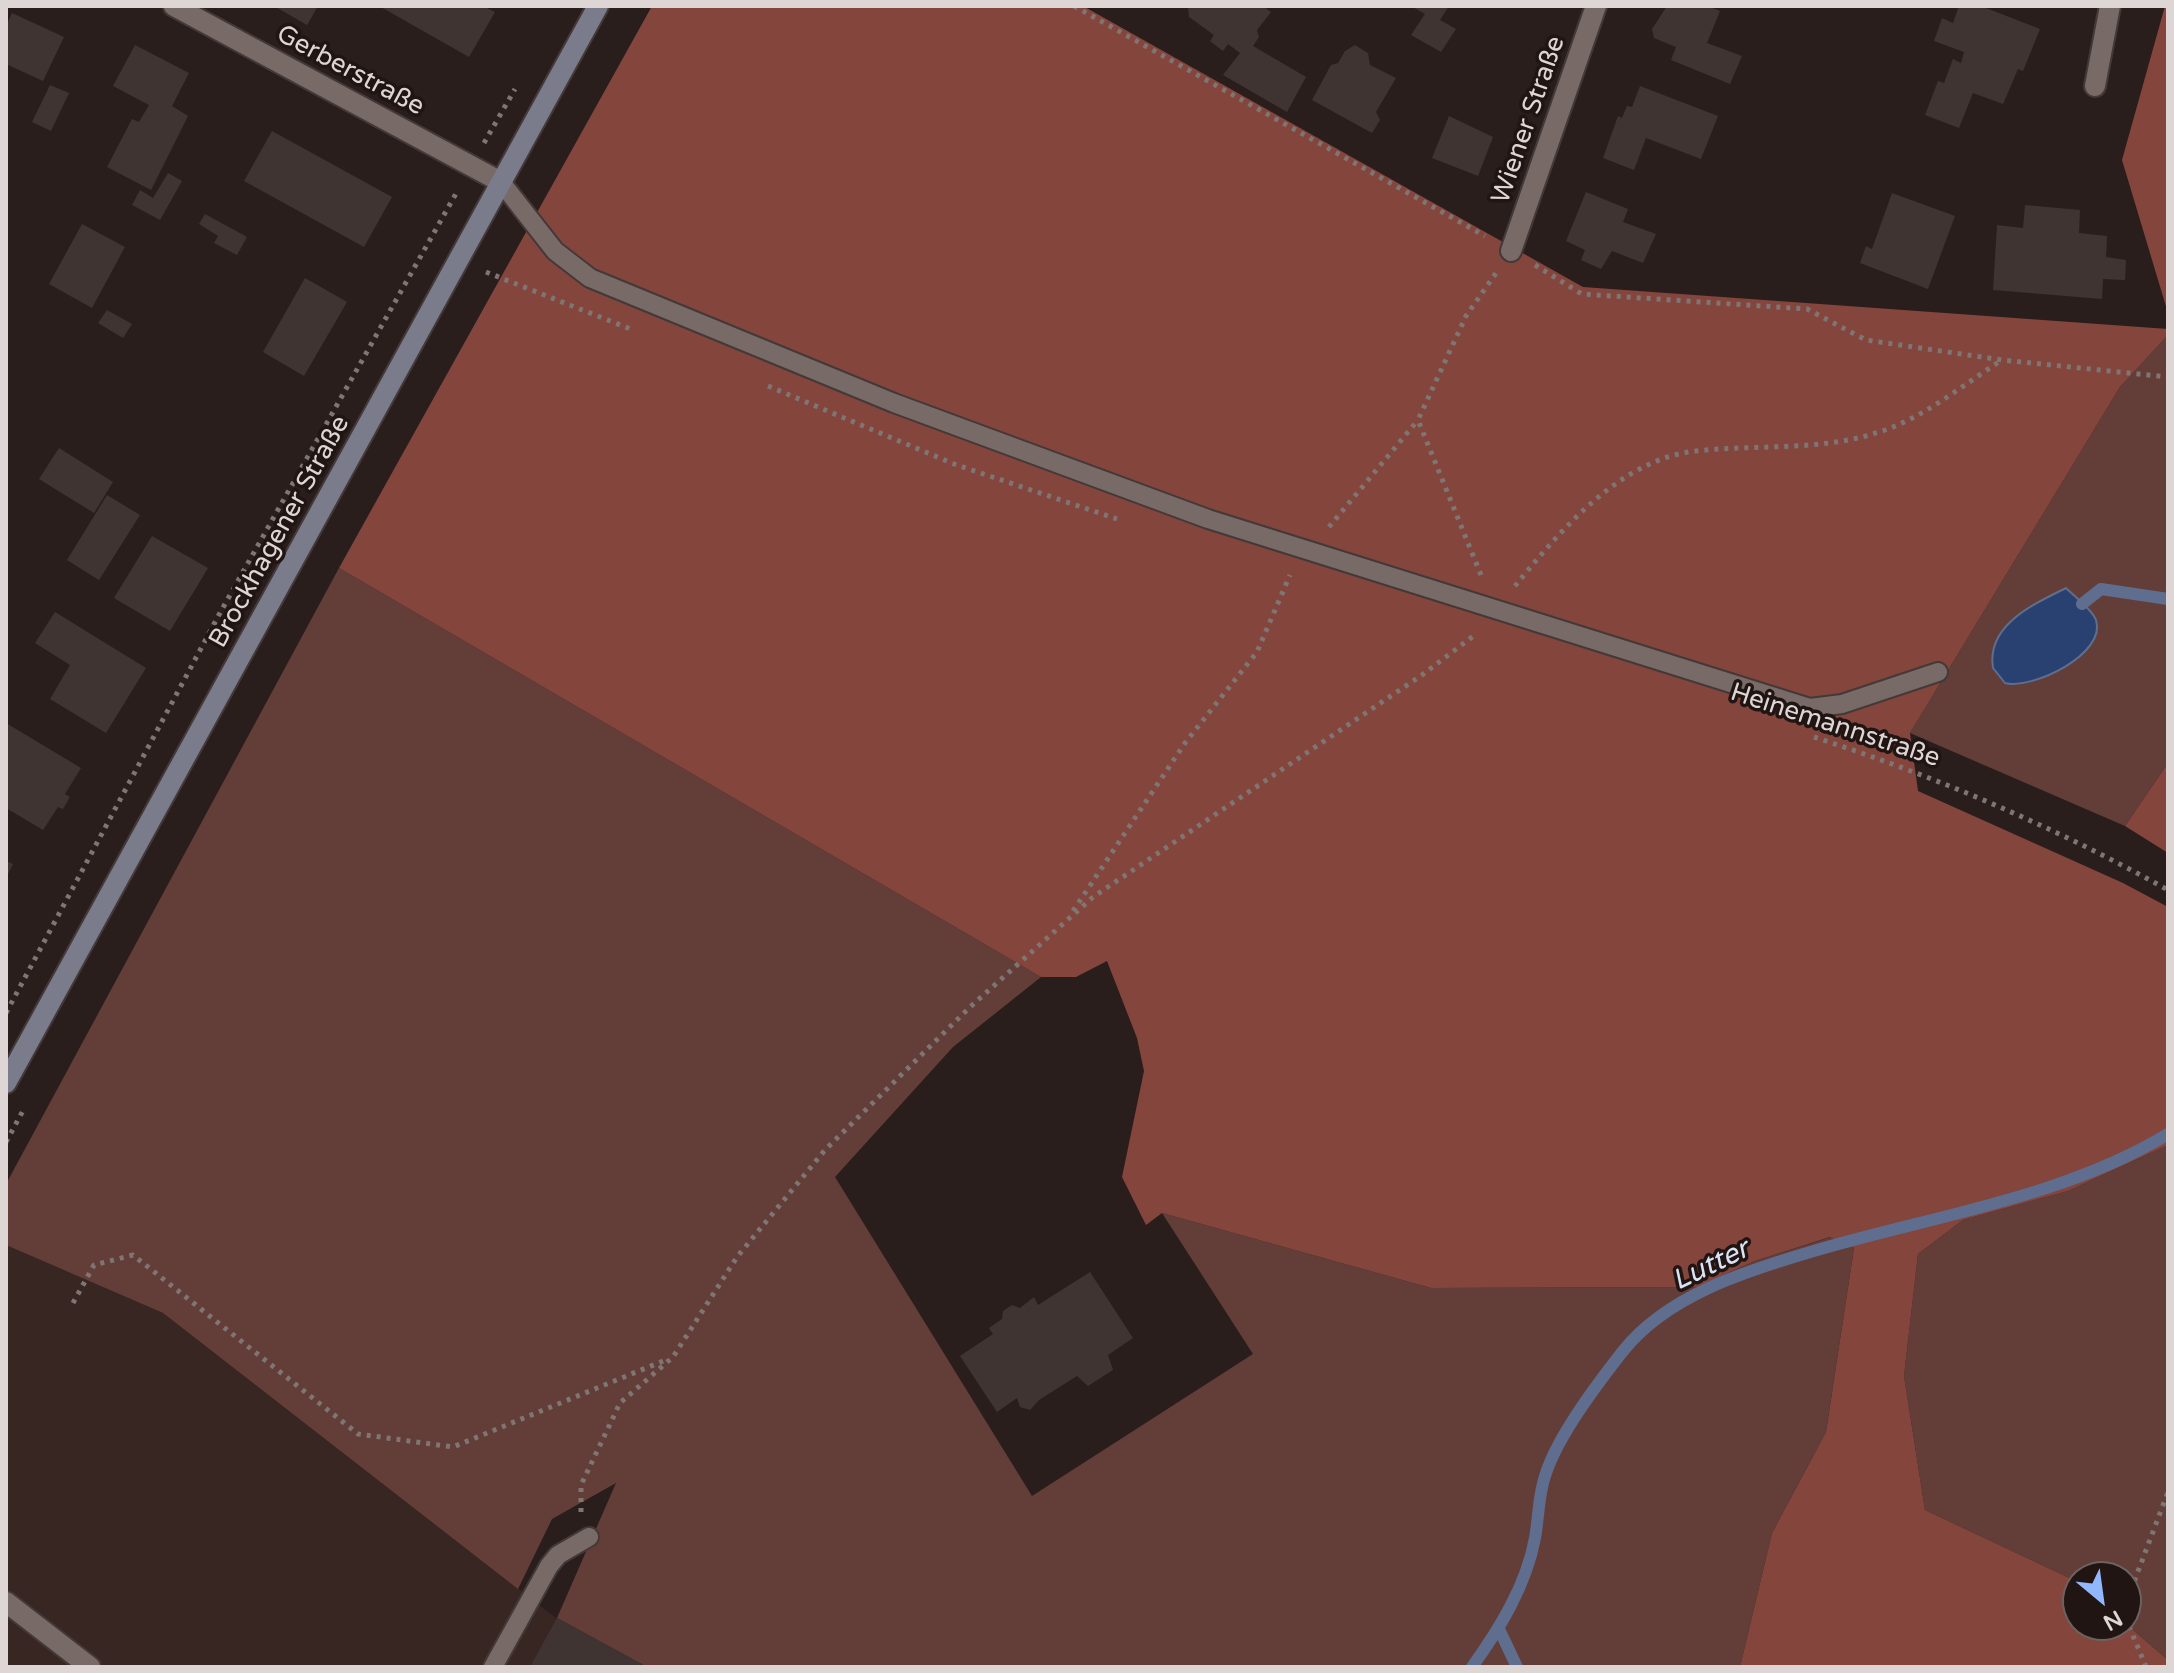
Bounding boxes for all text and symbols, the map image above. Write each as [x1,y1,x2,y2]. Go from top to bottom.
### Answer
street label: Gerberstraße [271,19,429,123]
street label: Wiener Straße [1486,32,1572,208]
street label: Brockhagener Straße [203,410,357,654]
street label: Heinemannstraße [1726,677,1944,775]
water label: Lutter [1667,1233,1755,1299]
north arrow [2062,1561,2142,1641]
text: N [2099,1605,2127,1636]

